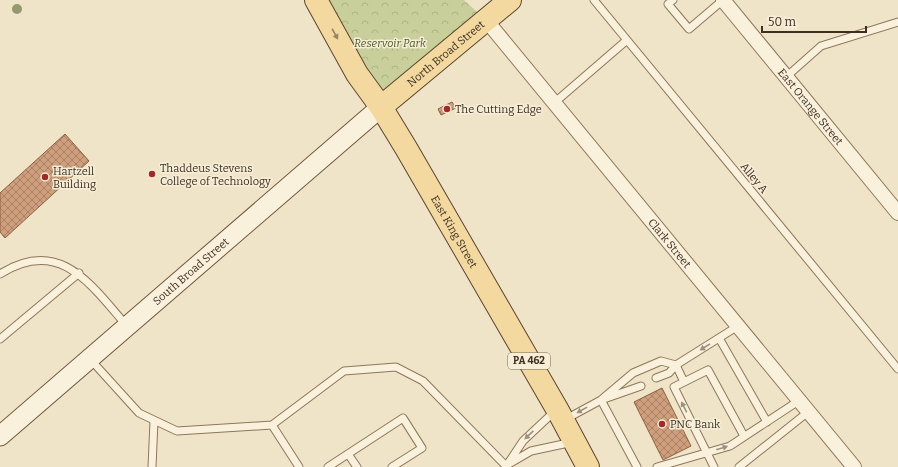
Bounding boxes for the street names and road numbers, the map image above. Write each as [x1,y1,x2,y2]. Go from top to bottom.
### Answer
street label: North Broad Street [404,18,487,89]
street label: East Orange Street [775,66,846,147]
street label: Alley A [738,160,771,196]
street label: East King Street [428,193,480,270]
street label: Clark Street [646,216,694,270]
street label: South Broad Street [150,235,231,308]
road number: PA 462 [508,353,550,369]

